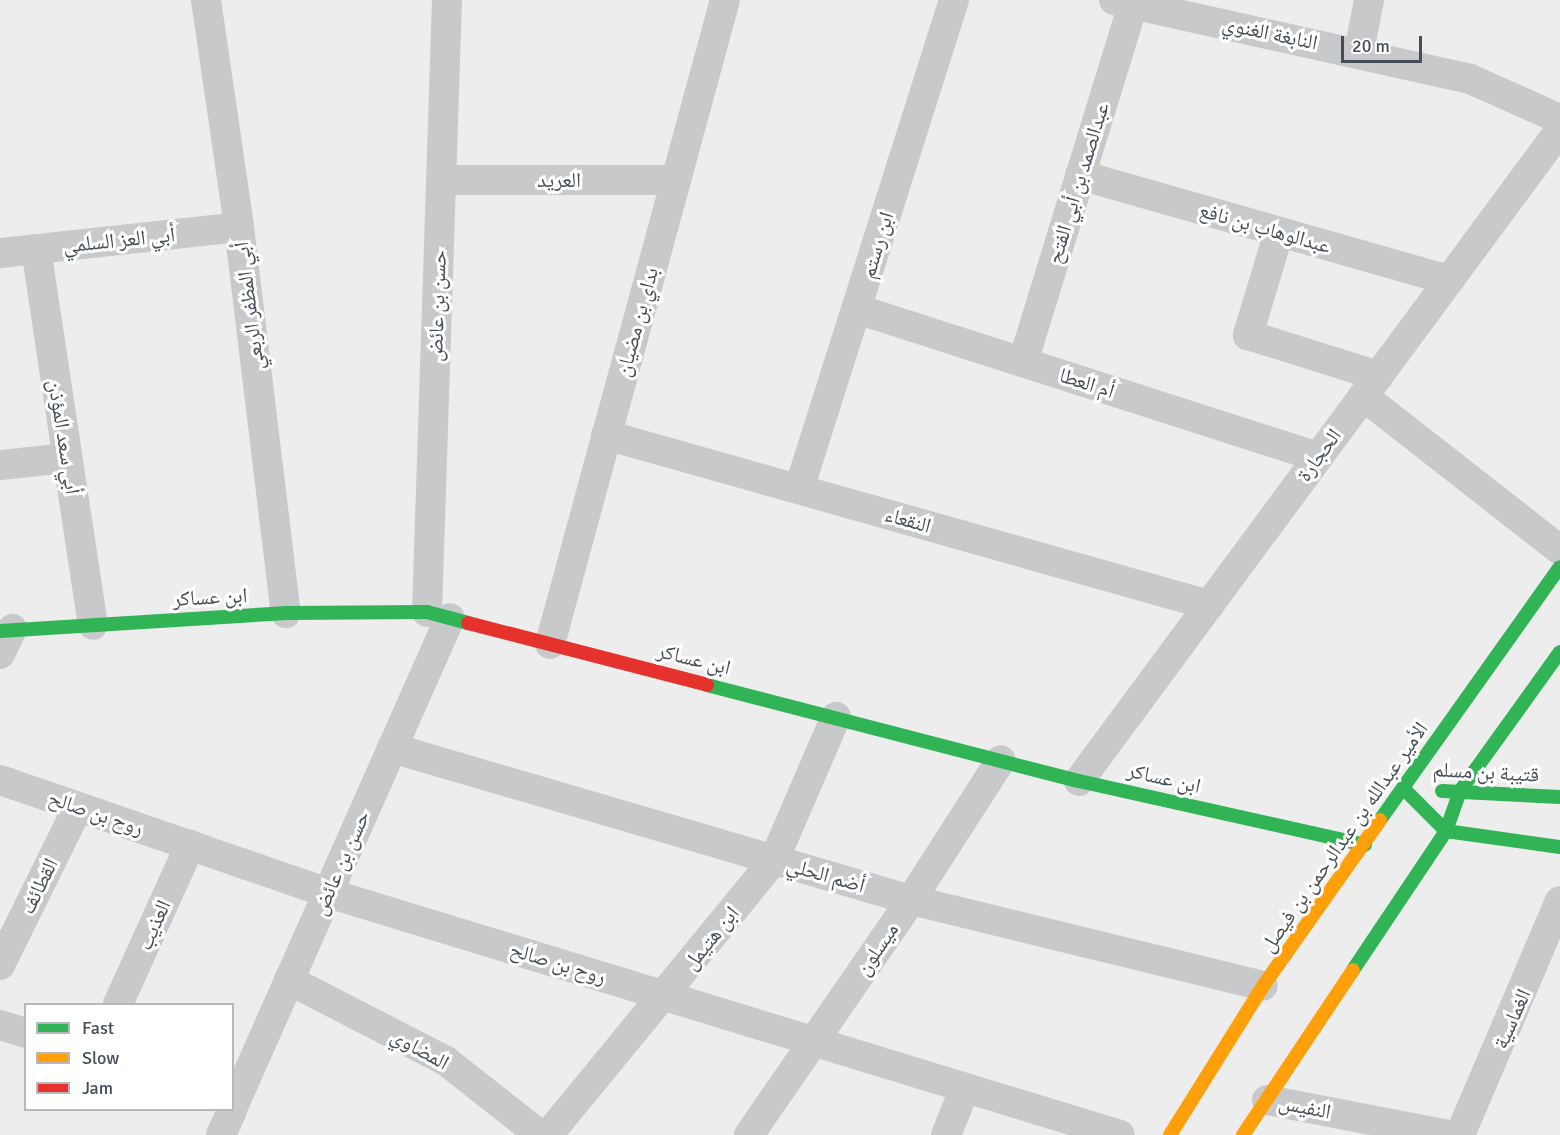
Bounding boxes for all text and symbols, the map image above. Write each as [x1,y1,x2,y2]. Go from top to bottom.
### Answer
street label: النابغة الغنوي [1220,11,1320,55]
scale bar [1344,24,1425,62]
text: 20 m [1352,35,1390,57]
street label: عبدالصمد بن أبي الفتح [1041,99,1115,267]
street label: العريد [537,167,581,193]
street label: عبدالوهاب بن نافع [1196,197,1334,259]
street label: ابن رستم [855,209,899,281]
street label: أبي العز السلمي [62,222,176,258]
street label: أبي المظفر الربعي [229,240,269,372]
street label: حسن بن عائض [422,250,452,362]
street label: بداي بن مضيان [610,265,664,379]
street label: أم العطا [1056,362,1118,404]
street label: أبي سعد المؤذن [42,378,86,496]
street label: الحجارة [1291,424,1347,486]
street label: النقعاء [882,501,934,539]
street label: ابن عساكر [172,582,248,612]
street label: ابن عساكر [655,638,733,680]
street label: الأمير عبدالله بن عبدالرحمن بن فيصل [1255,717,1433,957]
street label: ابن عساكر [1125,757,1203,799]
street label: قتيبة بن مسلم [1432,757,1540,787]
street label: روح بن صالح [45,785,147,841]
street label: حسن بن عائض [307,807,375,919]
street label: أضم الحلي [784,852,868,898]
street label: القطائف [15,854,63,918]
street label: العذيب [132,896,176,954]
street label: ابن هتيمل [678,901,744,975]
street label: ميسلون [850,918,904,980]
street label: روح بن صالح [507,937,609,989]
street label: الغماسية [1488,985,1536,1053]
legend [24,1003,234,1111]
text: Fast [82,1017,114,1039]
street label: المضاوي [387,1023,453,1075]
text: Slow [82,1047,119,1069]
text: Jam [82,1077,113,1099]
street label: النفيس [1277,1090,1333,1124]

